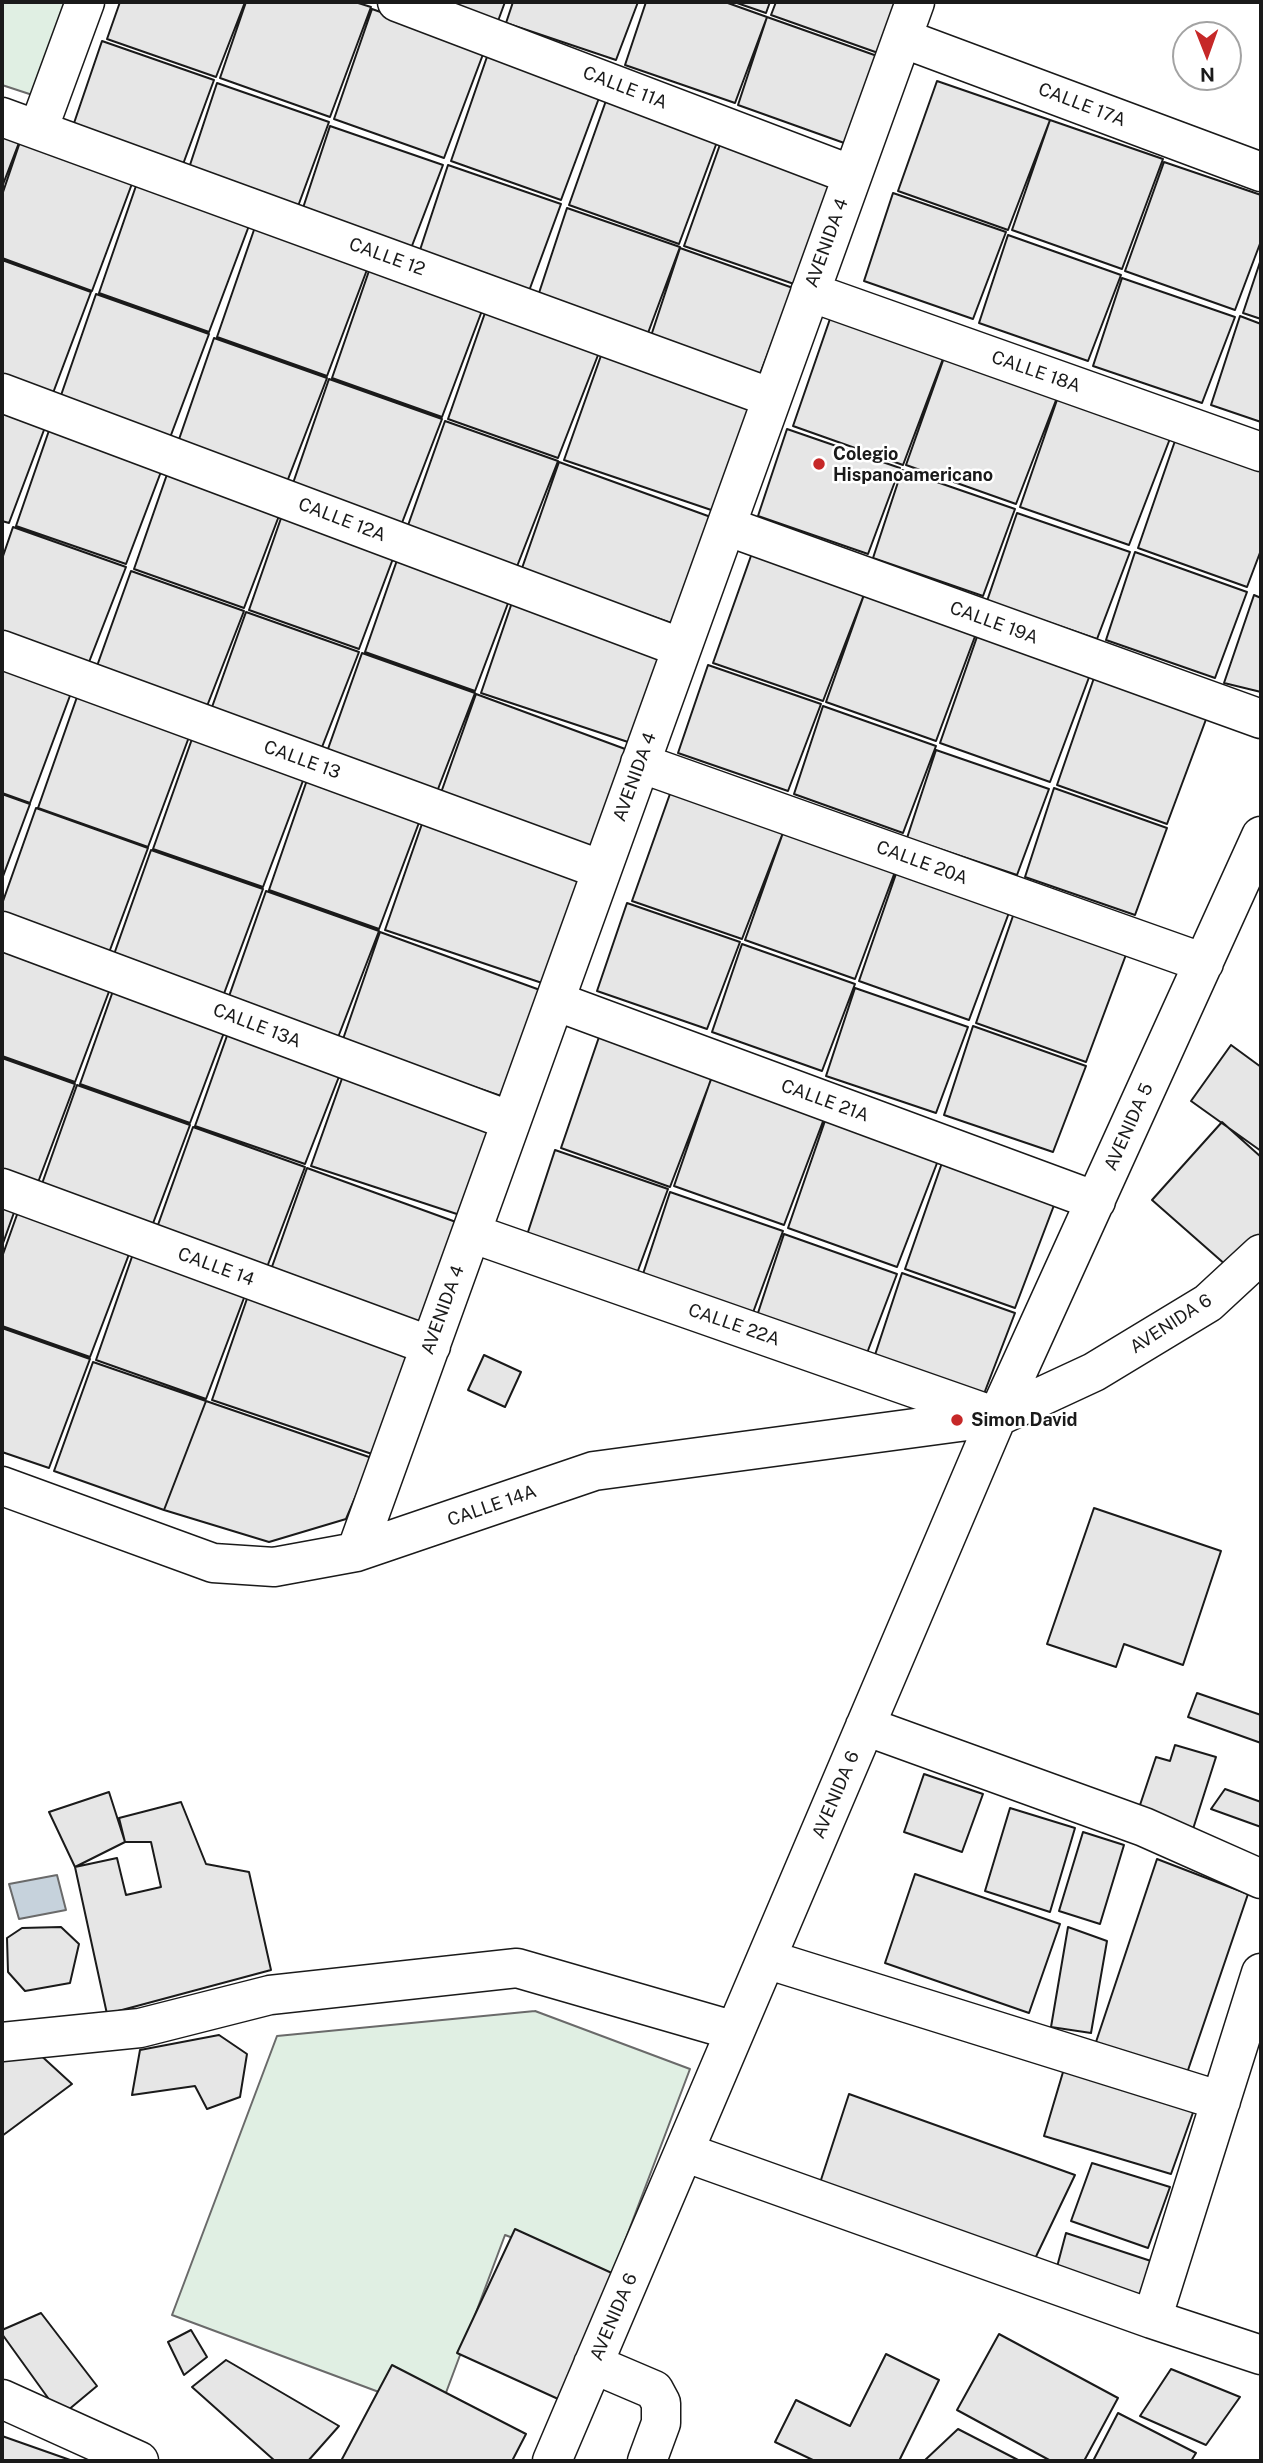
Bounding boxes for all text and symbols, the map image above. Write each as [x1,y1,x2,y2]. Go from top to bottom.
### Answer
north arrow [1172,21,1242,91]
street label: CALLE 11A [580,62,670,114]
text: N [1200,64,1215,86]
street label: CALLE 17A [1035,78,1129,132]
street label: AVENIDA 4 [801,196,853,290]
street label: CALLE 12 [346,233,428,281]
street label: CALLE 18A [989,347,1083,397]
place label: Colegio Hispanoamericano [833,443,993,486]
marker: Colegio Hispanoamericano [811,456,827,472]
street label: CALLE 12A [295,493,389,547]
street label: CALLE 19A [947,597,1041,649]
street label: AVENIDA 4 [609,730,661,824]
street label: CALLE 13 [261,736,343,784]
street label: CALLE 20A [873,836,971,890]
street label: CALLE 13A [210,999,304,1053]
street label: CALLE 21A [778,1075,872,1127]
street label: AVENIDA 5 [1100,1080,1158,1174]
street label: CALLE 14 [175,1243,257,1291]
street label: AVENIDA 4 [417,1263,469,1357]
street label: AVENIDA 6 [1126,1290,1216,1358]
street label: CALLE 22A [685,1299,783,1351]
place label: Simon David [971,1409,1077,1431]
marker: Simon David [949,1412,965,1428]
street label: CALLE 14A [445,1481,539,1531]
street label: AVENIDA 6 [808,1748,864,1842]
street label: AVENIDA 6 [586,2270,642,2364]

